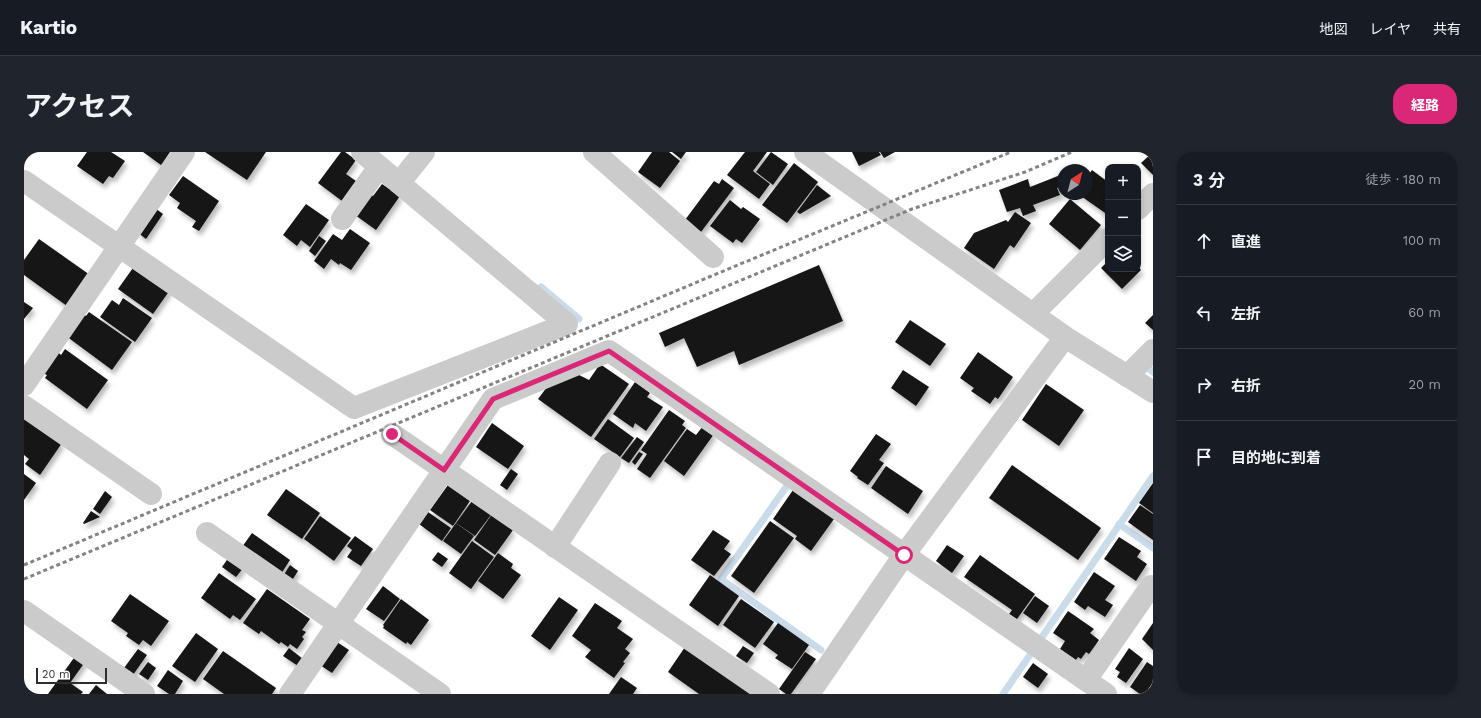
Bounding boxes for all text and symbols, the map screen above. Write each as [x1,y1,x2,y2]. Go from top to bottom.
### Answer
text: Kartio [20,16,77,39]
text: 地図 [1319,21,1347,37]
text: レイヤ [1369,21,1411,37]
text: 共有 [1433,21,1461,37]
button: 経路 [1393,84,1457,124]
text: アクセス [24,90,135,123]
north arrow [1057,164,1093,200]
map controls [1105,164,1141,272]
button: + [1105,164,1141,200]
text: 3 分 [1193,170,1225,190]
text: 徒歩 · 180 m [1365,172,1441,187]
button: − [1105,200,1141,236]
icon: ahead [1193,230,1215,252]
text: 直進 [1231,233,1261,251]
text: 100 m [1403,233,1441,248]
button: layers [1105,236,1141,272]
icon: left [1193,302,1215,324]
text: 左折 [1231,305,1261,323]
text: 60 m [1408,305,1441,320]
icon: right [1193,374,1215,396]
text: 右折 [1231,377,1261,395]
text: 20 m [1409,377,1441,392]
route end [383,425,401,443]
icon: arrive [1193,446,1215,468]
text: 目的地に到着 [1231,449,1321,467]
route start [895,546,913,564]
scale bar [36,666,107,685]
text: 20 m [42,668,70,681]

